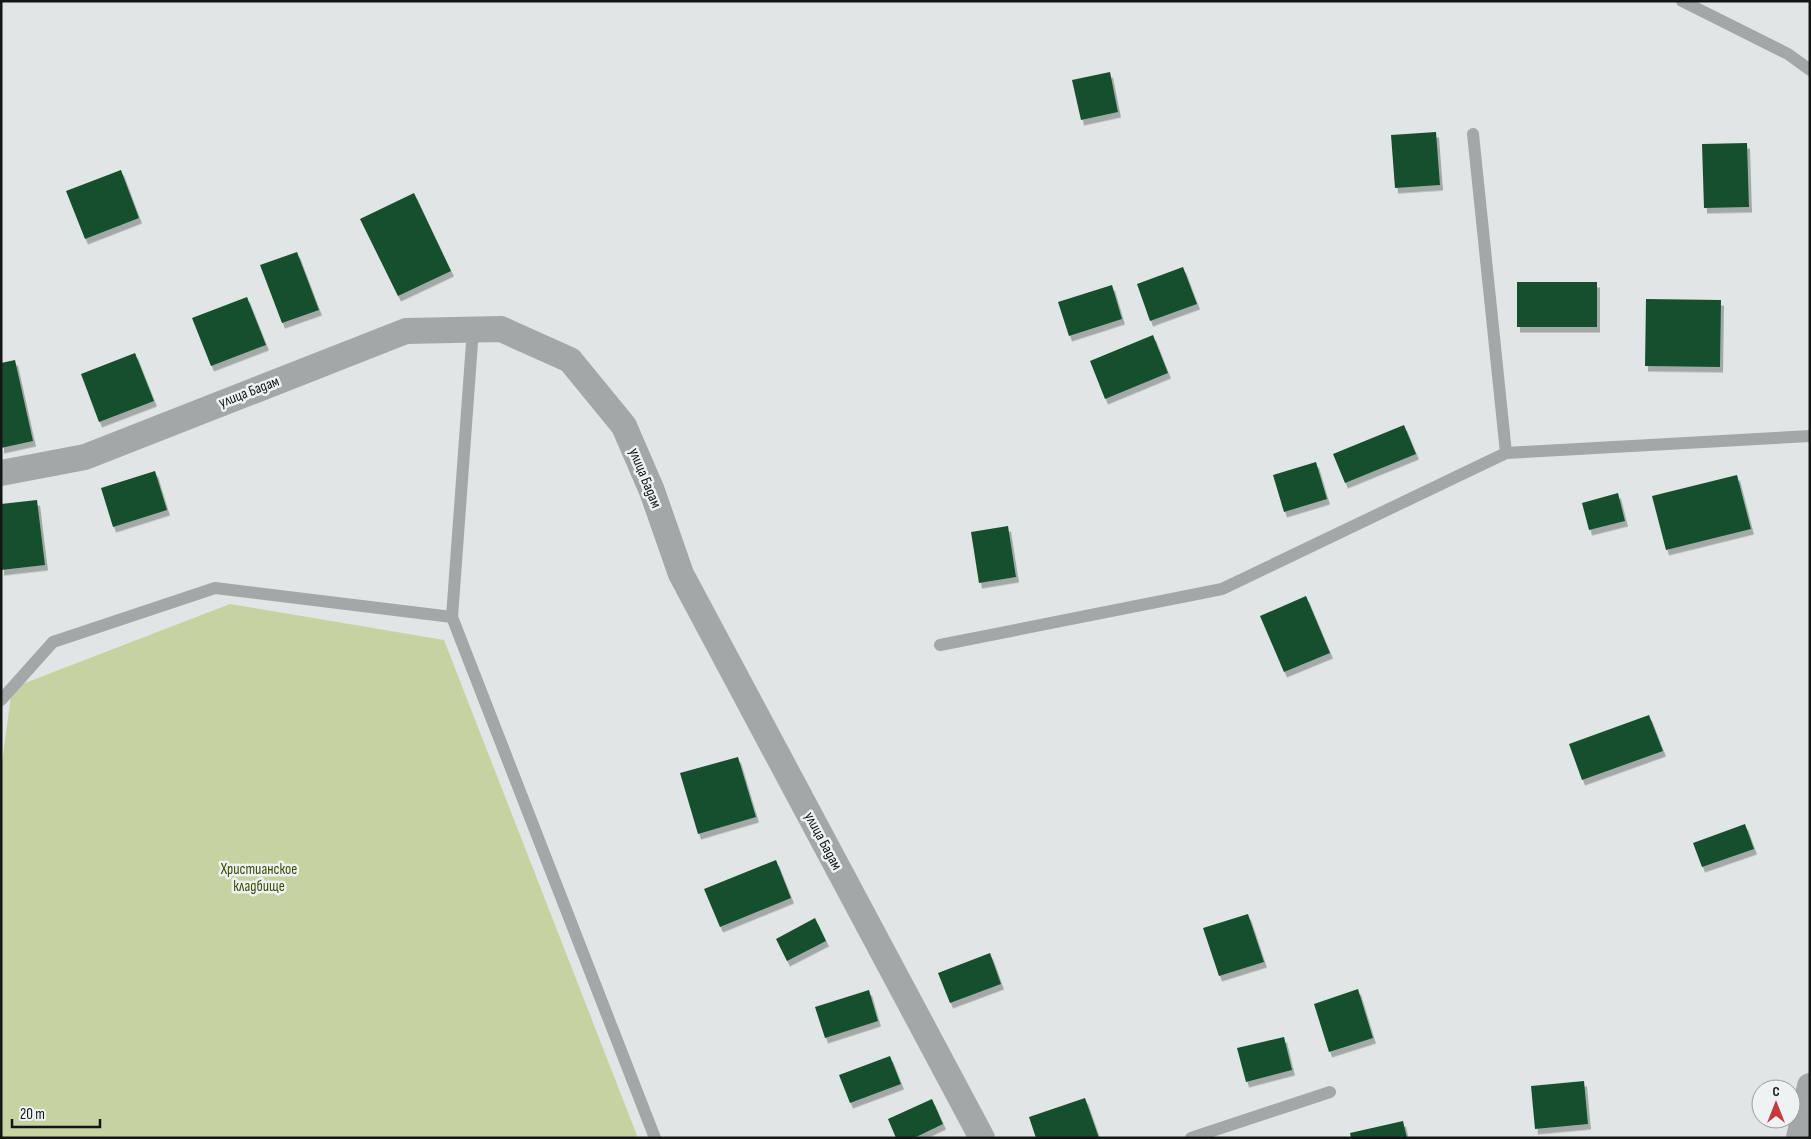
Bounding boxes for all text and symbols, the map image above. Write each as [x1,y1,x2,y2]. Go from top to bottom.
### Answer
street label: улица Бадам [216,372,282,412]
street label: улица Бадам [624,445,666,511]
street label: улица Бадам [800,809,846,873]
park label: Христианское кладбище [220,860,297,896]
north arrow [1751,1079,1801,1129]
text: С [1772,1083,1780,1100]
scale bar [12,1096,100,1128]
text: 20 m [20,1105,45,1124]

